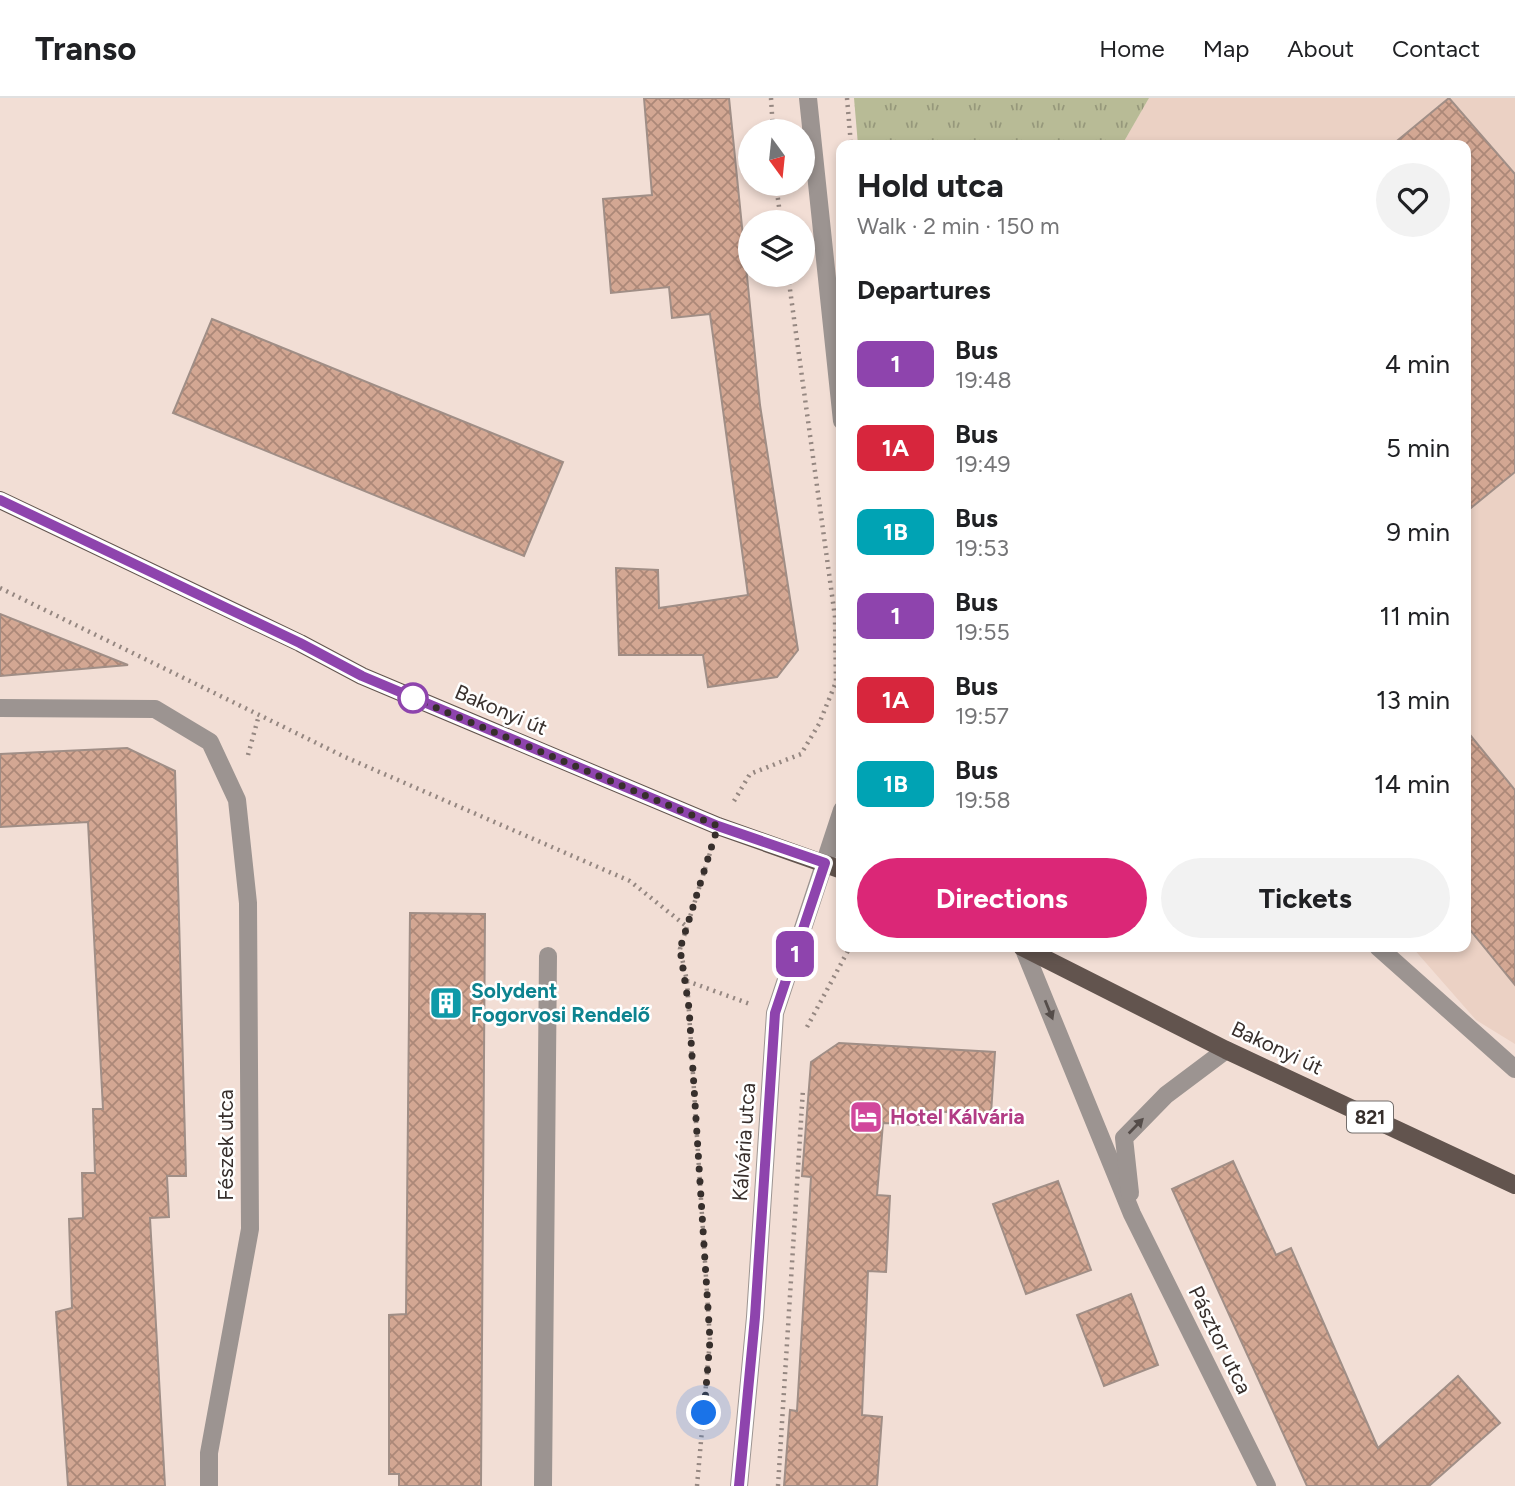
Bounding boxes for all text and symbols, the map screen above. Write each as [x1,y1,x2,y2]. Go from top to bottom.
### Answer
text: Transo [35,29,136,68]
text: Home [1099,34,1165,63]
text: Map [1203,34,1249,63]
text: About [1287,34,1354,63]
text: Contact [1392,34,1480,63]
north arrow [738,119,816,196]
map controls [738,119,815,287]
button: heart [1376,163,1450,237]
text: Hold utca [857,166,1004,205]
button: layers [738,210,815,287]
text: Walk · 2 min · 150 m [857,212,1060,240]
text: Departures [857,274,991,306]
text: Bus [955,334,998,366]
text: 4 min [1385,348,1450,380]
text: 1 [890,349,901,378]
text: 19:48 [955,366,1012,394]
text: Bus [955,418,998,450]
text: 5 min [1386,432,1450,464]
text: 1A [882,433,909,462]
text: 19:49 [955,450,1011,478]
text: Bus [955,502,998,534]
text: 9 min [1386,516,1450,548]
text: 1B [883,517,908,546]
text: 19:53 [955,534,1009,562]
text: Bus [955,586,998,618]
text: 11 min [1379,600,1450,632]
text: 1 [890,601,901,630]
text: 19:55 [955,618,1010,646]
text: Bus [955,670,998,702]
street label: Bakonyi út [451,679,551,740]
unlabelled marker [398,683,428,713]
text: 13 min [1376,684,1450,716]
text: 1A [882,685,909,714]
text: 19:57 [955,702,1009,730]
text: Bus [955,754,998,786]
text: 14 min [1374,768,1450,800]
text: 1B [883,769,908,798]
text: 19:58 [955,786,1011,814]
button: Directions [857,858,1147,938]
button: Tickets [1161,858,1450,938]
line badge: 1 [772,931,818,977]
text: 1 [790,939,800,968]
place label: Solydent Fogorvosi Rendelő [471,978,650,1027]
building icon: Solydent Fogorvosi Rendelő [427,984,465,1022]
one-way arrow [1043,1000,1054,1021]
street label: Bakonyi út [1228,1016,1327,1080]
street label: Kálvária utca [727,1082,760,1202]
street label: Fészek utca [213,1089,238,1201]
hotel icon: Hotel Kálvária [847,1098,885,1136]
road number: 821 [1347,1102,1393,1133]
place label: Hotel Kálvária [890,1104,1025,1129]
one-way arrow [1127,1118,1143,1135]
street label: Pásztor utca [1184,1282,1257,1398]
your location [686,1395,721,1430]

